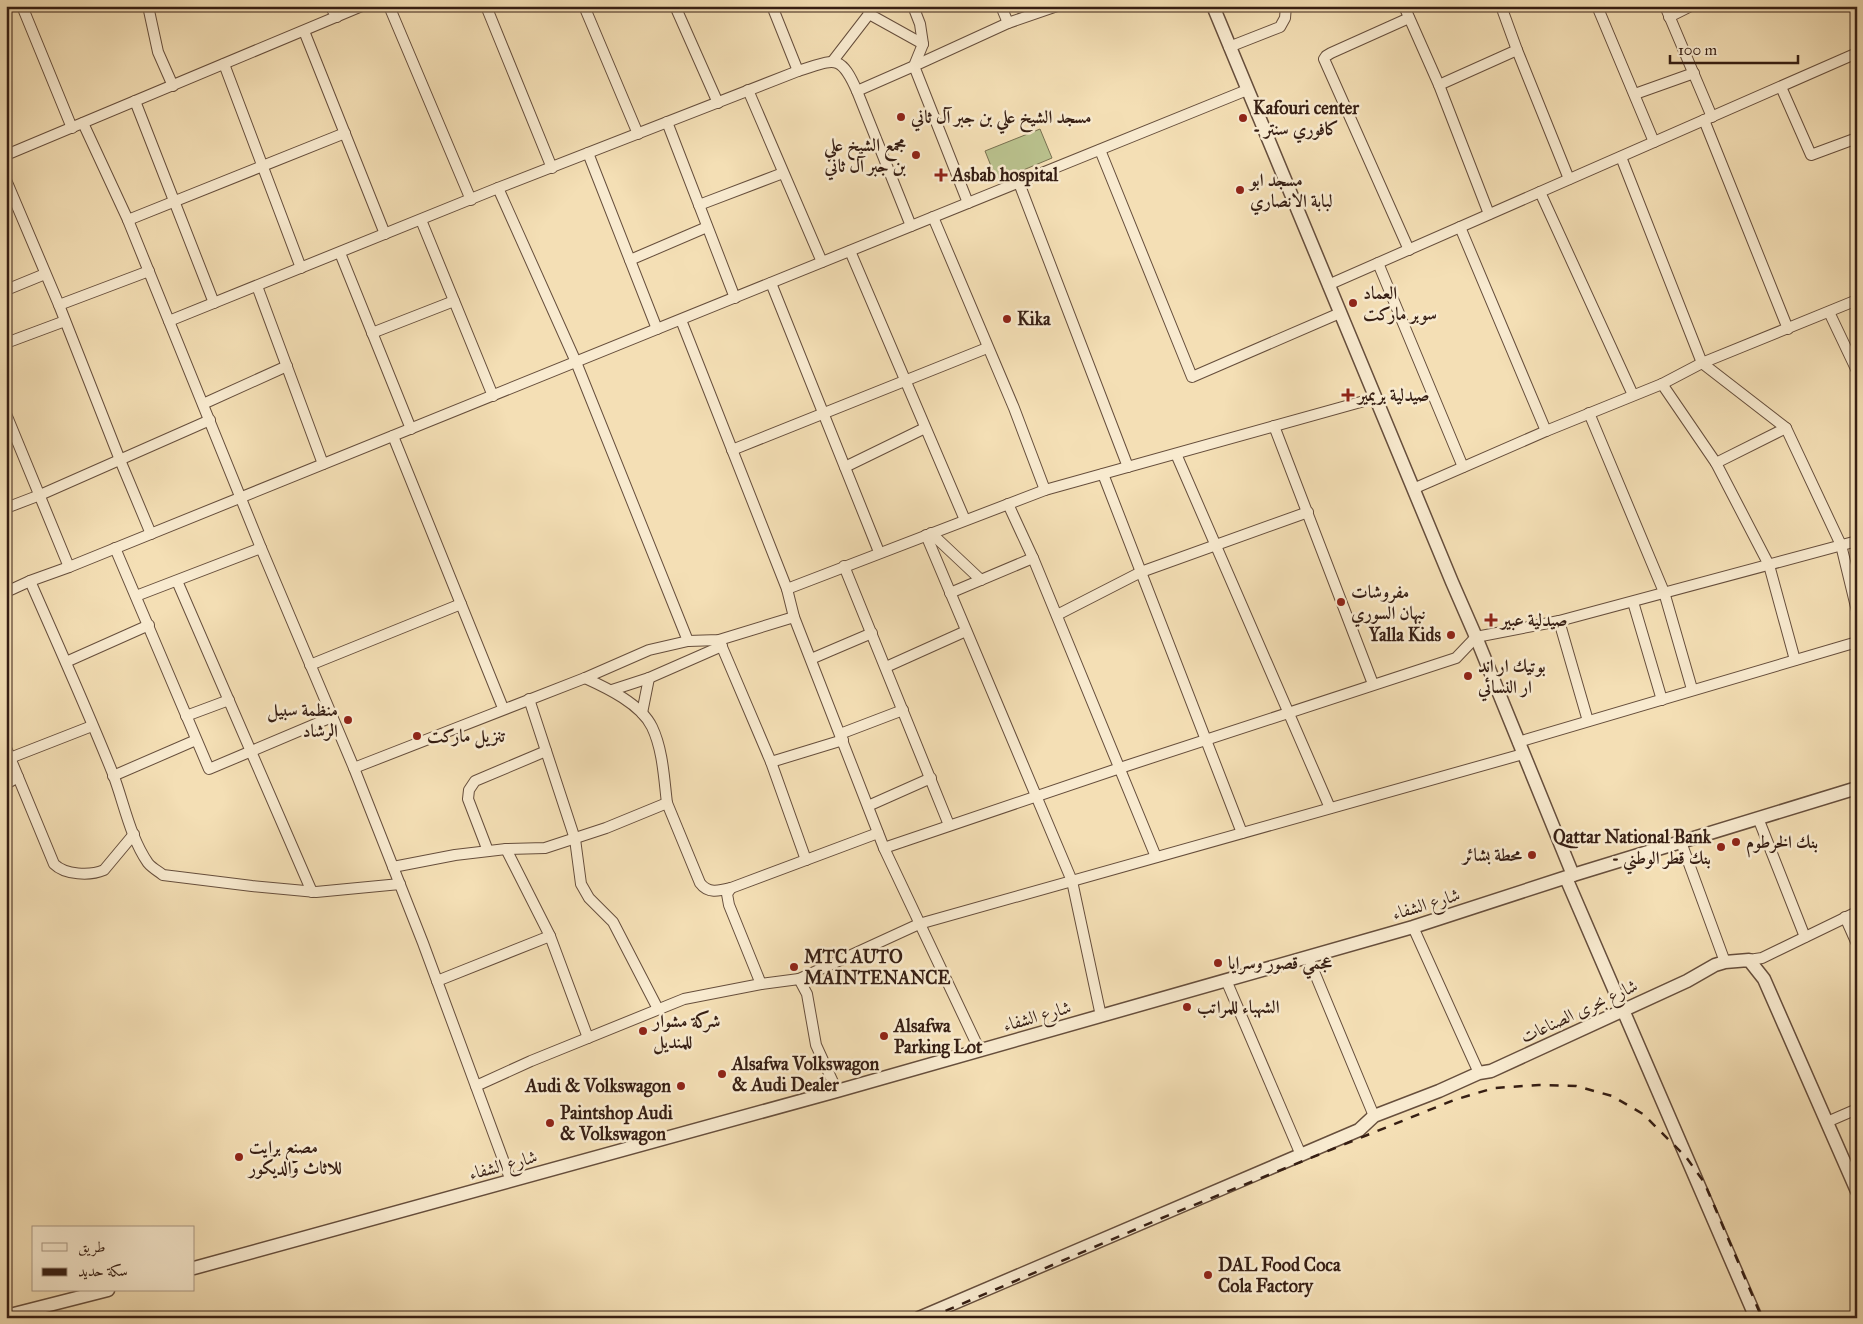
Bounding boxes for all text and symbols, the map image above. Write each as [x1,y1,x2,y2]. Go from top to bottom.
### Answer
scale bar [1670,32,1798,64]
text: 100 m [1678,41,1718,59]
place label: Kafouri center - كافوري سنتر [1253,97,1360,144]
place label: مسجد الشيخ علي بن جبر آل ثاني [910,106,1092,135]
marker: مسجد الشيخ علي بن جبر آل ثاني [895,111,907,123]
marker: Kafouri center - كافوري سنتر [1237,112,1249,124]
place label: مجمع الشيخ علي بن جبر آل ثاني [823,134,907,181]
marker: مجمع الشيخ علي بن جبر آل ثاني [910,149,922,161]
place label: Asbab hospital [951,164,1059,187]
marker: Asbab hospital [934,168,948,182]
place label: مسجد ابو لبابة الانصاري [1248,169,1333,216]
marker: مسجد ابو لبابة الانصاري [1234,184,1246,196]
place label: العماد سوبر ماركت [1363,282,1437,325]
marker: العماد سوبر ماركت [1347,297,1359,309]
place label: Kika [1017,308,1051,330]
marker: Kika [1001,313,1013,325]
place label: صيدلية بريمير [1356,384,1430,406]
marker: صيدلية بريمير [1342,389,1354,401]
place label: مفروشات نبهان السوري [1351,581,1426,628]
marker: مفروشات نبهان السوري [1335,596,1347,608]
place label: صيدلية عبير [1499,609,1568,631]
marker: صيدلية عبير [1485,614,1497,626]
place label: Yalla Kids [1368,624,1441,646]
marker: Yalla Kids [1445,629,1457,641]
place label: بوتيك ار اند ار النسائي [1477,655,1546,702]
marker: بوتيك ار اند ار النسائي [1462,670,1474,682]
place label: منظمة سبيل الرشاد [267,699,338,742]
marker: منظمة سبيل الرشاد [342,714,354,726]
place label: تنزيل ماركت [427,725,505,749]
marker: تنزيل ماركت [411,730,423,742]
place label: Qattar National Bank - بنك قطر الوطني [1553,826,1712,875]
place label: بنك الخرطوم [1746,831,1818,858]
marker: بنك الخرطوم [1730,836,1742,848]
marker: Qattar National Bank - بنك قطر الوطني [1715,841,1727,853]
place label: محطة بشائر [1461,844,1523,866]
marker: محطة بشائر [1526,849,1538,861]
street label: شارع الشفاء [1389,883,1464,929]
place label: MTC AUTO MAINTENANCE [804,946,951,989]
place label: عجمي قصور وسرايا [1228,952,1333,980]
marker: عجمي قصور وسرايا [1212,957,1224,969]
marker: MTC AUTO MAINTENANCE [788,961,800,973]
street label: شارع بحرى الصناعات [1517,974,1643,1051]
street label: شارع الشفاء [1000,996,1075,1040]
place label: الشهباء للمراتب [1197,996,1280,1019]
marker: الشهباء للمراتب [1181,1001,1193,1013]
place label: شركة مشوار للمنديل [651,1010,720,1055]
place label: Alsafwa Parking Lot [893,1015,983,1059]
marker: شركة مشوار للمنديل [637,1025,649,1037]
marker: Alsafwa Parking Lot [878,1030,890,1042]
place label: Alsafwa Volkswagon & Audi Dealer [731,1053,880,1096]
marker: Alsafwa Volkswagon & Audi Dealer [716,1068,728,1080]
place label: Audi & Volkswagon [525,1075,671,1098]
marker: Audi & Volkswagon [675,1080,687,1092]
place label: Paintshop Audi & Volkswagon [560,1102,674,1146]
marker: Paintshop Audi & Volkswagon [544,1117,556,1129]
place label: مصنع برايت للاثاث والديكور [247,1136,342,1179]
street label: شارع الشفاء [466,1145,541,1189]
marker: مصنع برايت للاثاث والديكور [233,1151,245,1163]
legend [32,1226,195,1292]
text: طريق [78,1238,105,1257]
place label: DAL Food Coca Cola Factory [1218,1254,1341,1298]
text: سكة حديد [78,1262,128,1280]
marker: DAL Food Coca Cola Factory [1202,1269,1214,1281]

